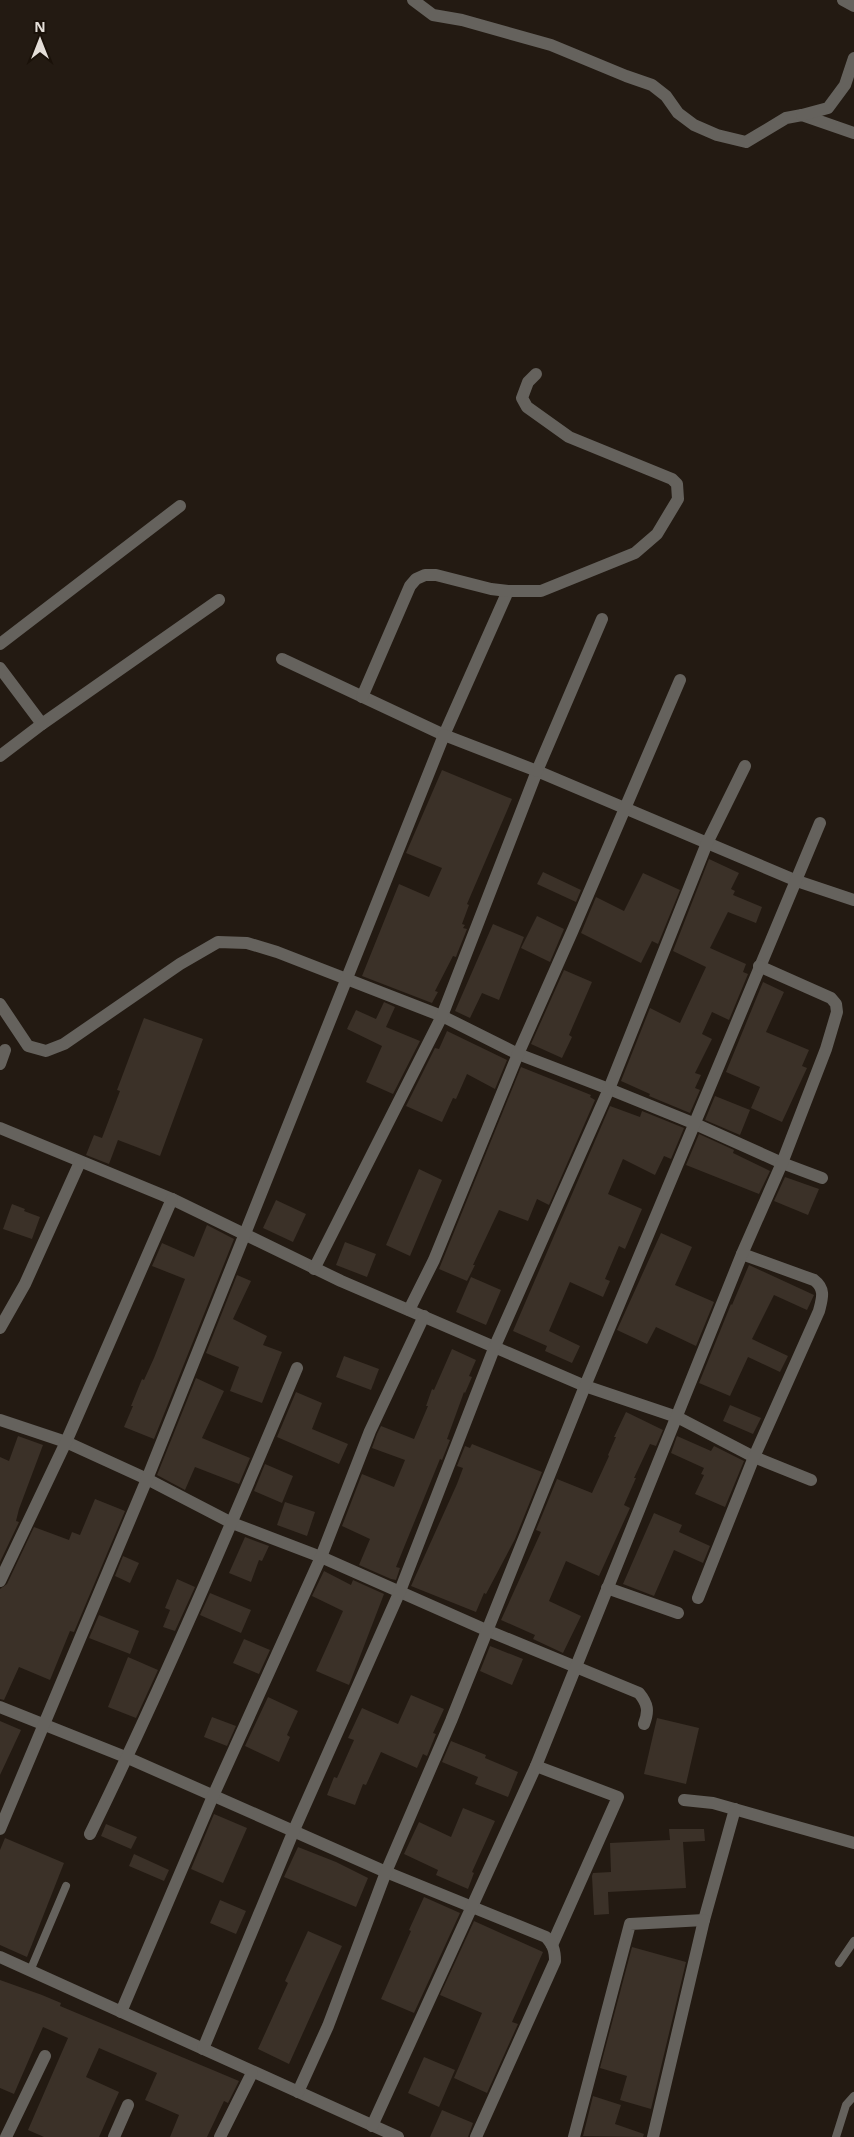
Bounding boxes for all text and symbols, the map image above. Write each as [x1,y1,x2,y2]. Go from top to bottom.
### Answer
north arrow [15,15,65,65]
text: N [34,17,46,36]

